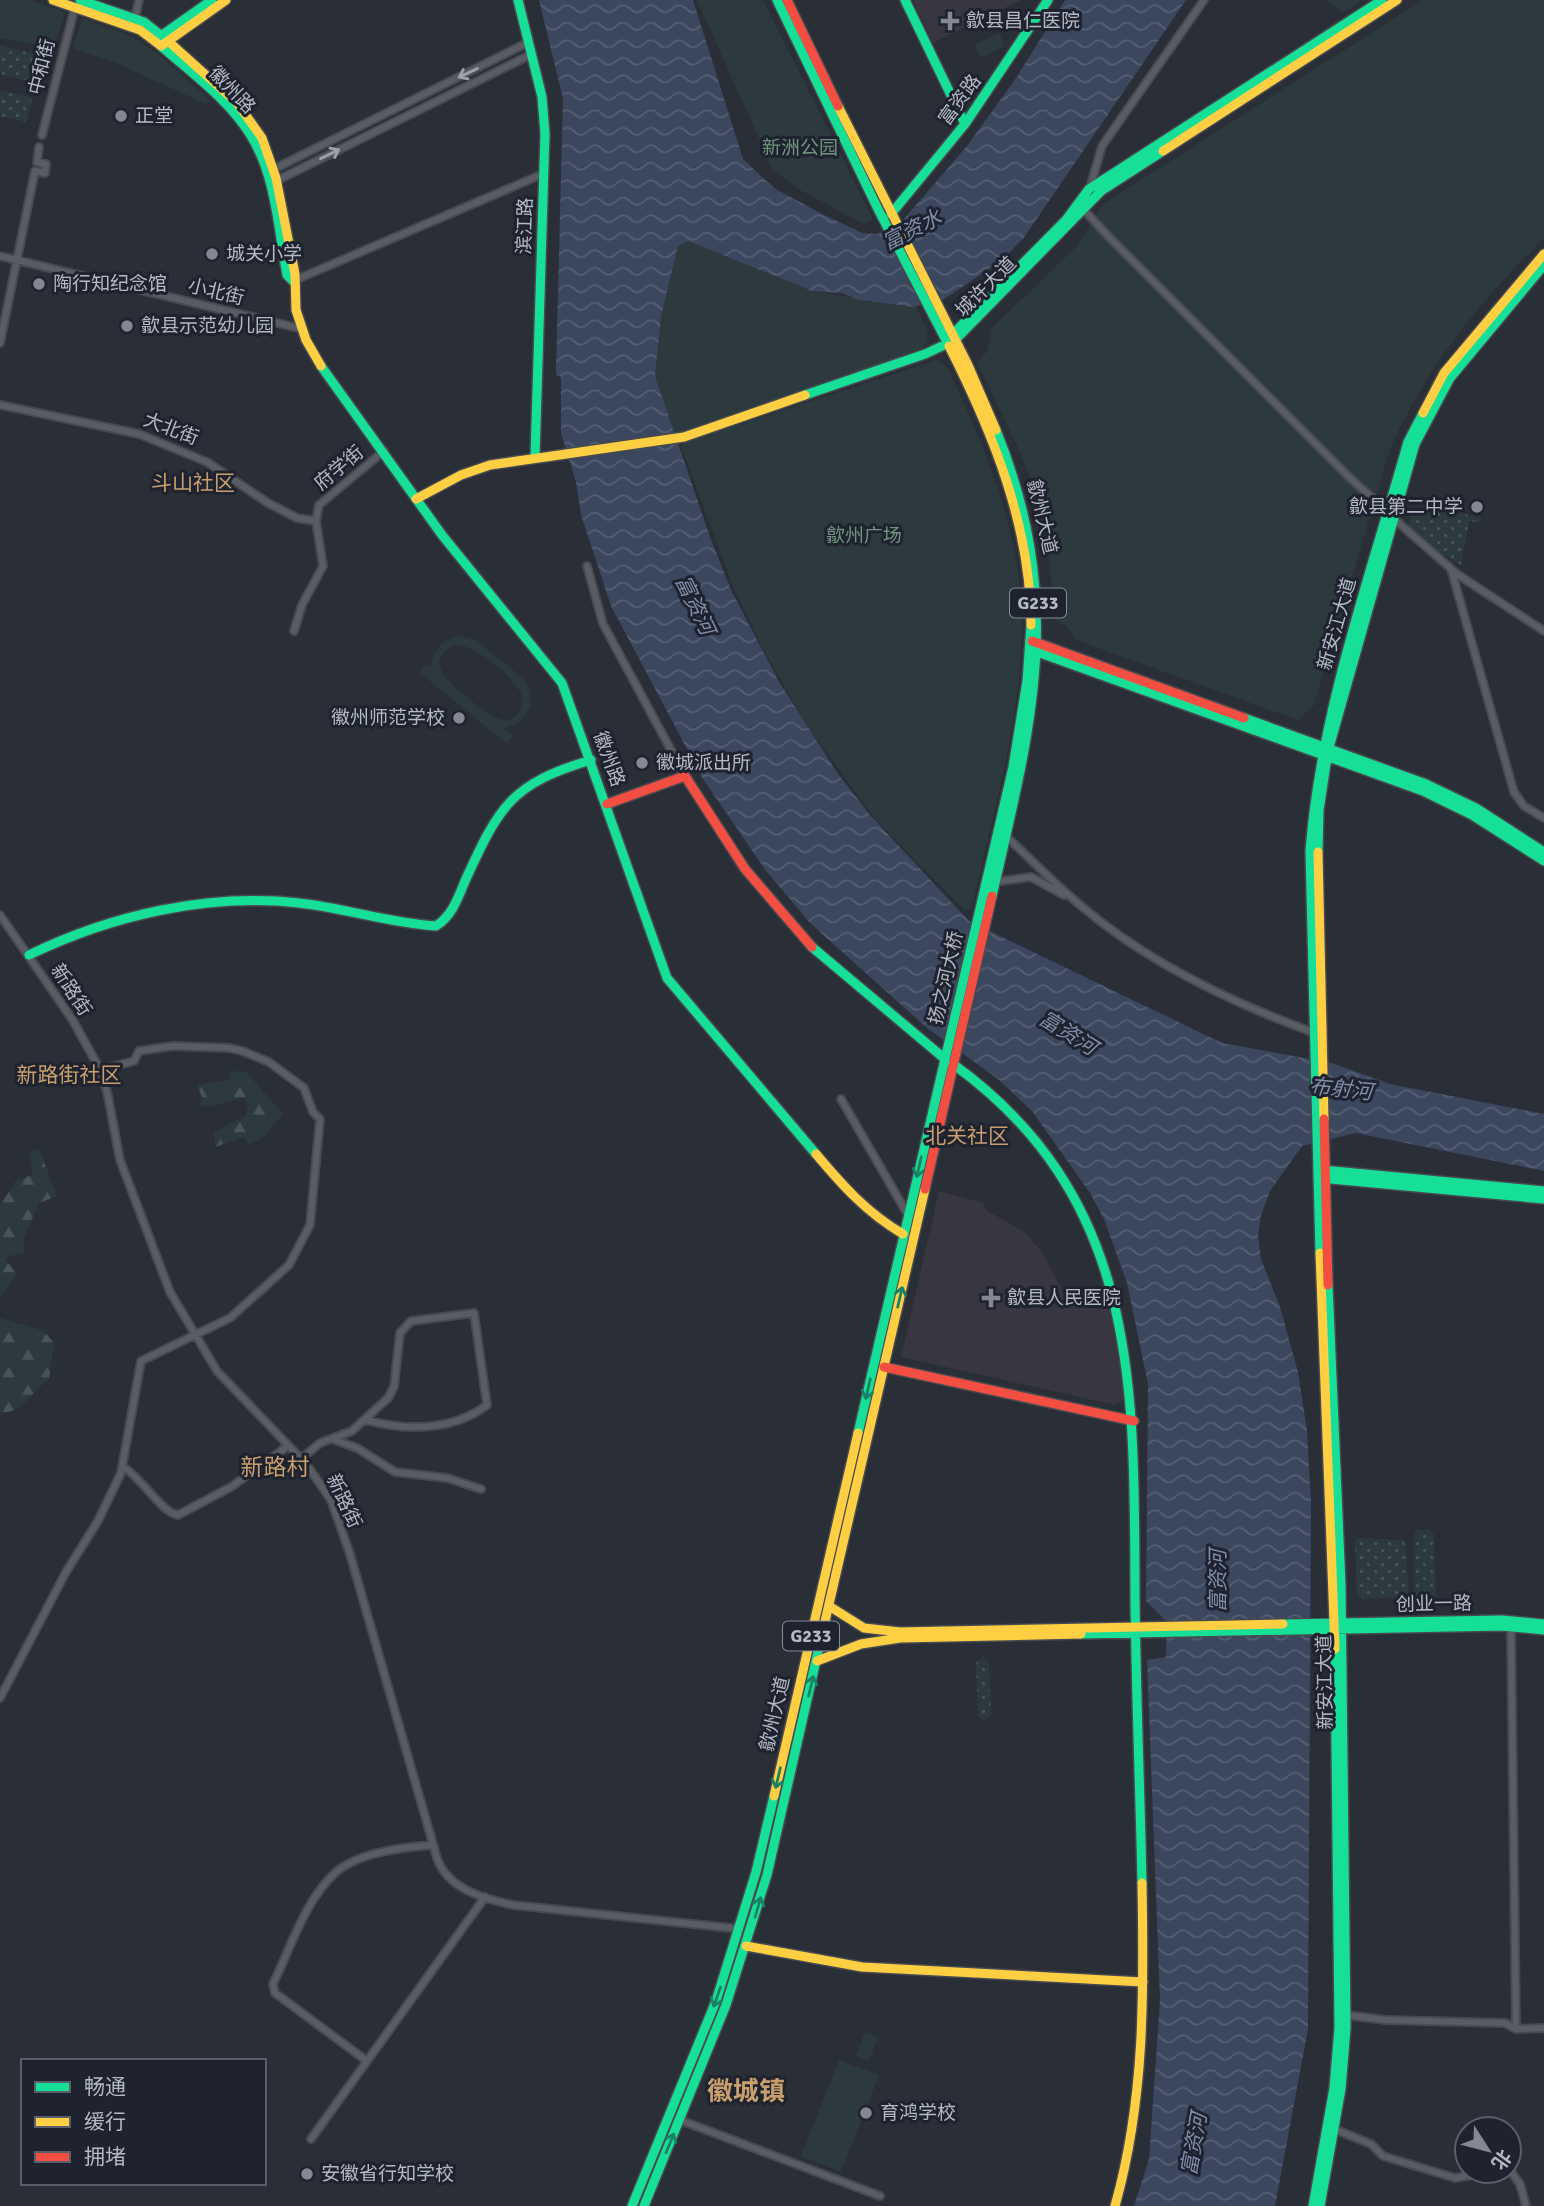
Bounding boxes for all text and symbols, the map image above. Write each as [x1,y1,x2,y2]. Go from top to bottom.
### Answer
place label: 歙县昌仁医院 [966,9,1080,33]
marker: 歙县昌仁医院 [940,11,960,31]
street label: 中和街 [23,36,61,98]
street label: 徽州路 [204,61,260,119]
one-way arrow [458,66,479,80]
street label: 富资路 [934,70,986,130]
place label: 正堂 [135,104,173,128]
marker: 正堂 [113,108,129,124]
park label: 新洲公园 [762,136,838,160]
one-way arrow [319,147,340,161]
street label: 滨江路 [512,197,538,255]
water label: 富资水 [878,204,947,256]
place label: 城关小学 [226,242,302,266]
marker: 城关小学 [204,246,220,262]
street label: 城许大道 [951,252,1021,322]
place label: 陶行知纪念馆 [53,272,167,296]
street label: 小北街 [185,273,247,311]
marker: 陶行知纪念馆 [31,276,47,292]
place label: 歙县示范幼儿园 [141,314,274,338]
marker: 歙县示范幼儿园 [119,318,135,334]
street label: 大北街 [140,408,202,450]
street label: 府学街 [309,440,369,496]
district label: 斗山社区 [151,470,235,496]
street label: 歙州大道 [1022,477,1062,557]
place label: 歙县第二中学 [1349,495,1463,519]
marker: 歙县第二中学 [1469,499,1485,515]
park label: 歙州广场 [826,524,902,548]
water label: 富资河 [670,571,722,643]
street label: 新安江大道 [1312,575,1362,673]
road number: G233 [1010,588,1066,618]
place label: 徽州师范学校 [331,706,445,730]
marker: 徽州师范学校 [451,710,467,726]
street label: 徽州路 [588,728,630,790]
place label: 徽城派出所 [656,751,751,775]
marker: 徽城派出所 [634,755,650,771]
street label: 扬之河大桥 [924,929,968,1027]
street label: 新路街 [45,960,97,1020]
water label: 富资河 [1034,1005,1105,1063]
district label: 新路街社区 [17,1062,122,1088]
water label: 布射河 [1308,1073,1378,1106]
district label: 北关社区 [925,1123,1009,1149]
one-way arrow [911,1155,925,1178]
one-way arrow [894,1286,908,1309]
place label: 歙县人民医院 [1007,1286,1121,1310]
marker: 歙县人民医院 [981,1288,1001,1308]
one-way arrow [861,1377,874,1400]
district label: 新路村 [241,1453,310,1482]
street label: 新路街 [321,1470,367,1532]
water label: 富资河 [1205,1546,1231,1613]
street label: 创业一路 [1396,1591,1472,1617]
road number: G233 [783,1622,839,1651]
street label: 新安江大道 [1312,1634,1338,1730]
street label: 歙州大道 [755,1674,795,1754]
one-way arrow [805,1675,818,1698]
one-way arrow [771,1766,785,1789]
one-way arrow [752,1896,765,1919]
one-way arrow [710,1985,722,2007]
legend [21,2059,266,2185]
text: 畅通 [84,2074,126,2100]
district label: 徽城镇 [707,2076,785,2108]
place label: 育鸿学校 [880,2101,956,2125]
marker: 育鸿学校 [858,2105,874,2121]
water label: 富资河 [1176,2107,1213,2177]
text: 缓行 [84,2109,126,2135]
north arrow [1453,2115,1523,2185]
one-way arrow [665,2132,678,2154]
text: 拥堵 [84,2144,126,2170]
text: 北 [1486,2145,1516,2174]
place label: 安徽省行知学校 [321,2162,454,2186]
marker: 安徽省行知学校 [299,2166,315,2182]

